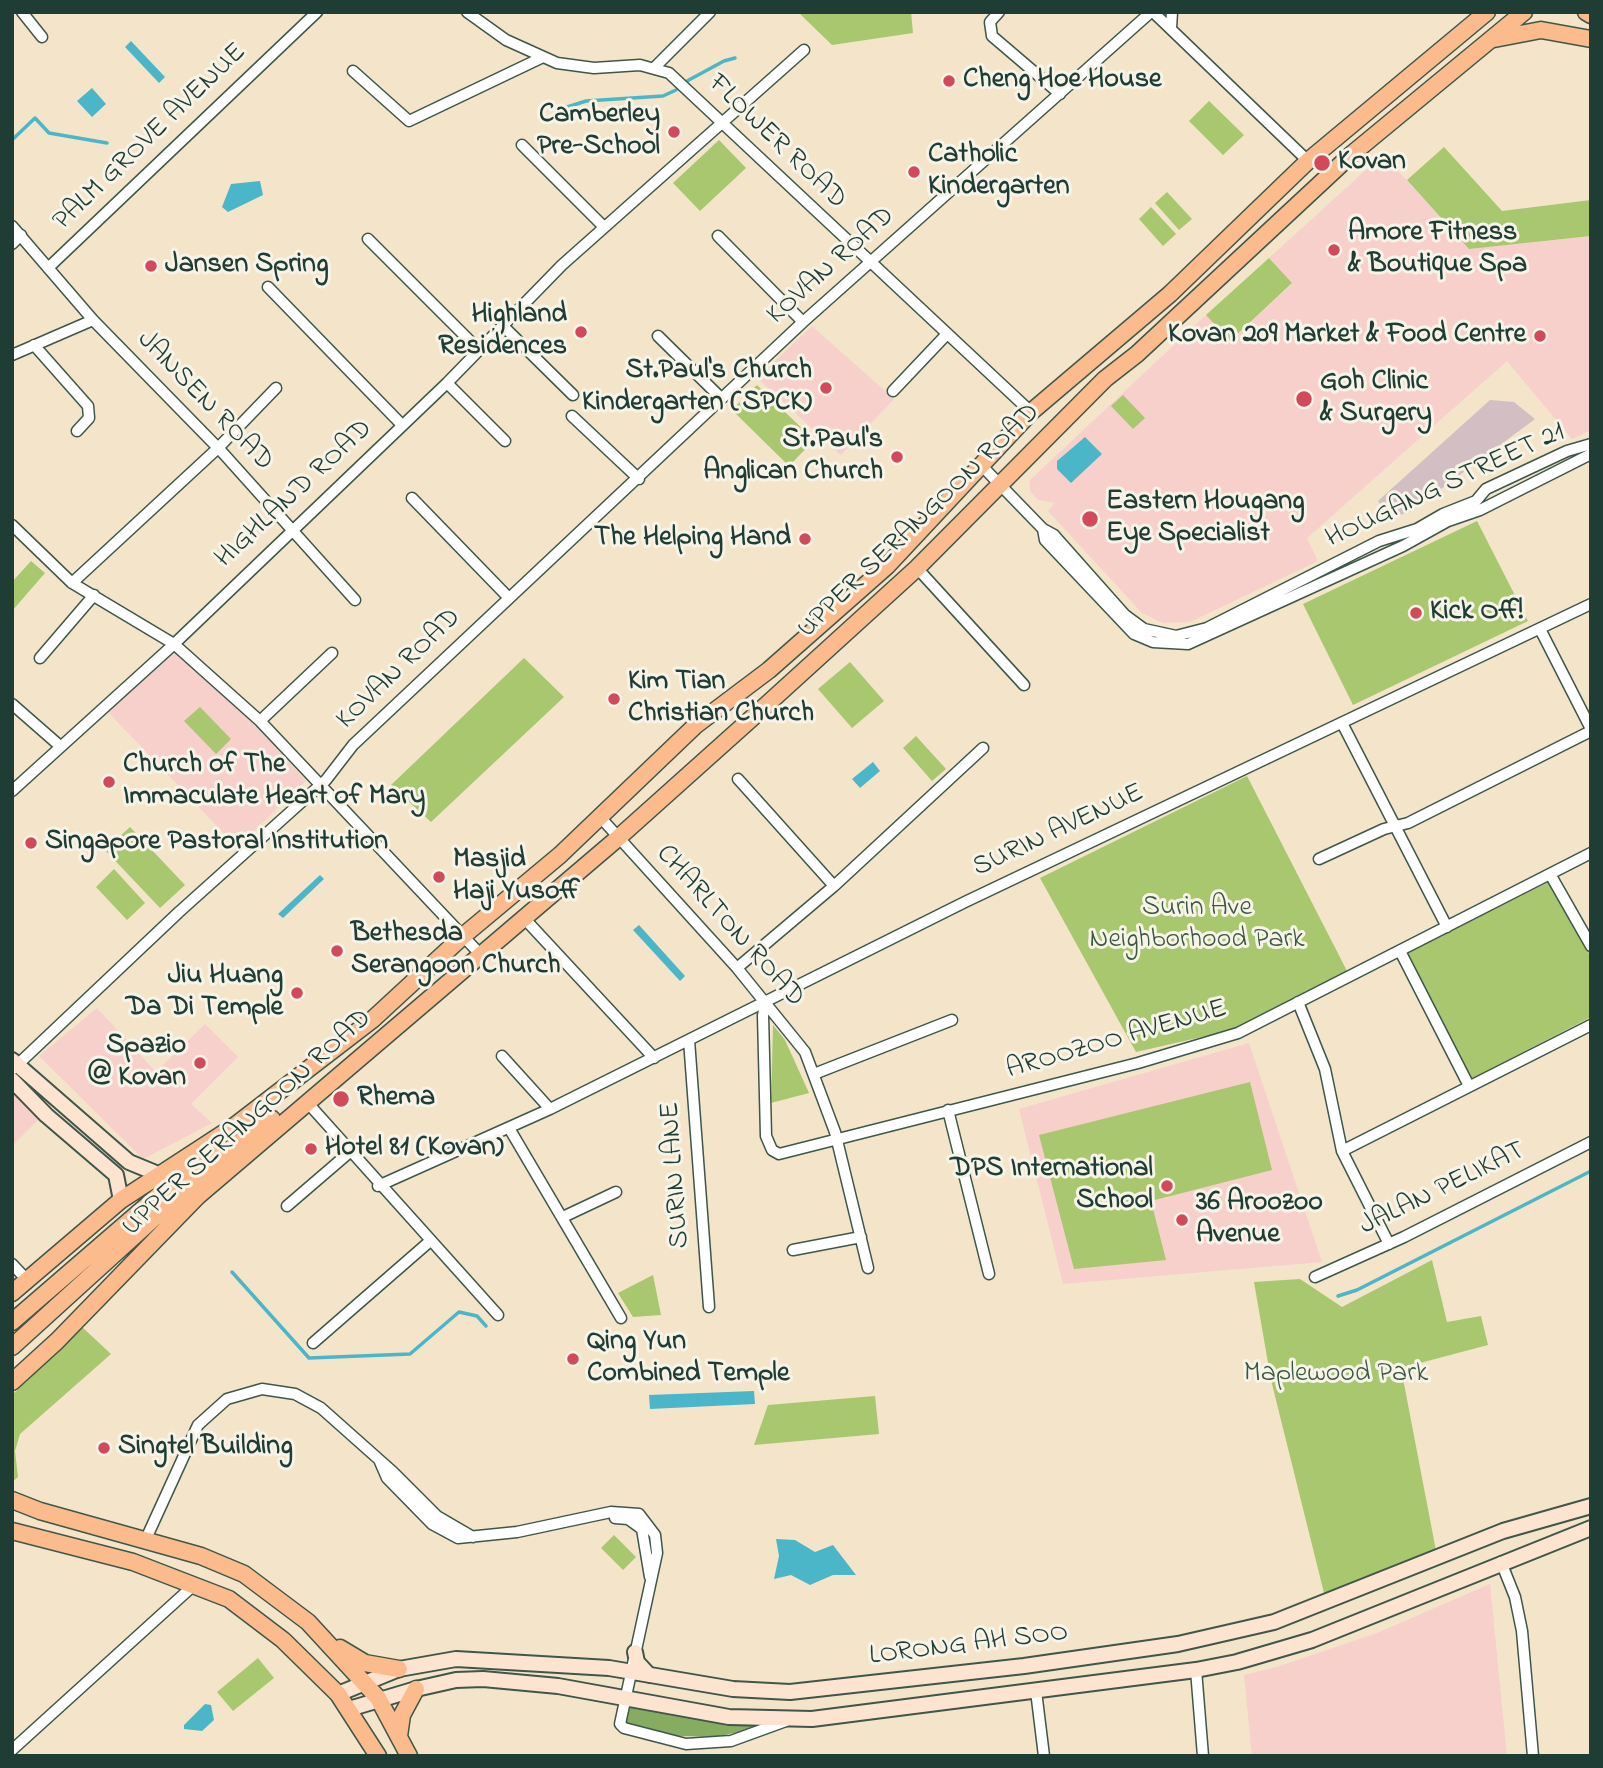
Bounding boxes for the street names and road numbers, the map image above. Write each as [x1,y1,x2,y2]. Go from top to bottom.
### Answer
street label: PALM GROVE AVENUE [47,37,255,239]
street label: FLOWER ROAD [700,68,852,218]
street label: KOVAN ROAD [761,201,903,333]
street label: JANSEN ROAD [128,325,280,479]
street label: UPPER SERANGOON ROAD [792,397,1048,647]
street label: HIGHLAND ROAD [209,414,381,576]
street label: HOUGANG STREET 21 [1321,417,1571,557]
street label: KOVAN ROAD [331,602,469,738]
street label: SURIN AVENUE [968,778,1150,886]
street label: CHARLTON ROAD [647,839,811,1015]
street label: AROOZOO AVENUE [1003,993,1231,1089]
street label: UPPER SERANGOON ROAD [116,1003,380,1245]
street label: SURIN LANE [655,1100,699,1250]
street label: JALAN PELIKAT [1355,1136,1531,1244]
street label: LORONG AH SOO [868,1617,1070,1675]

